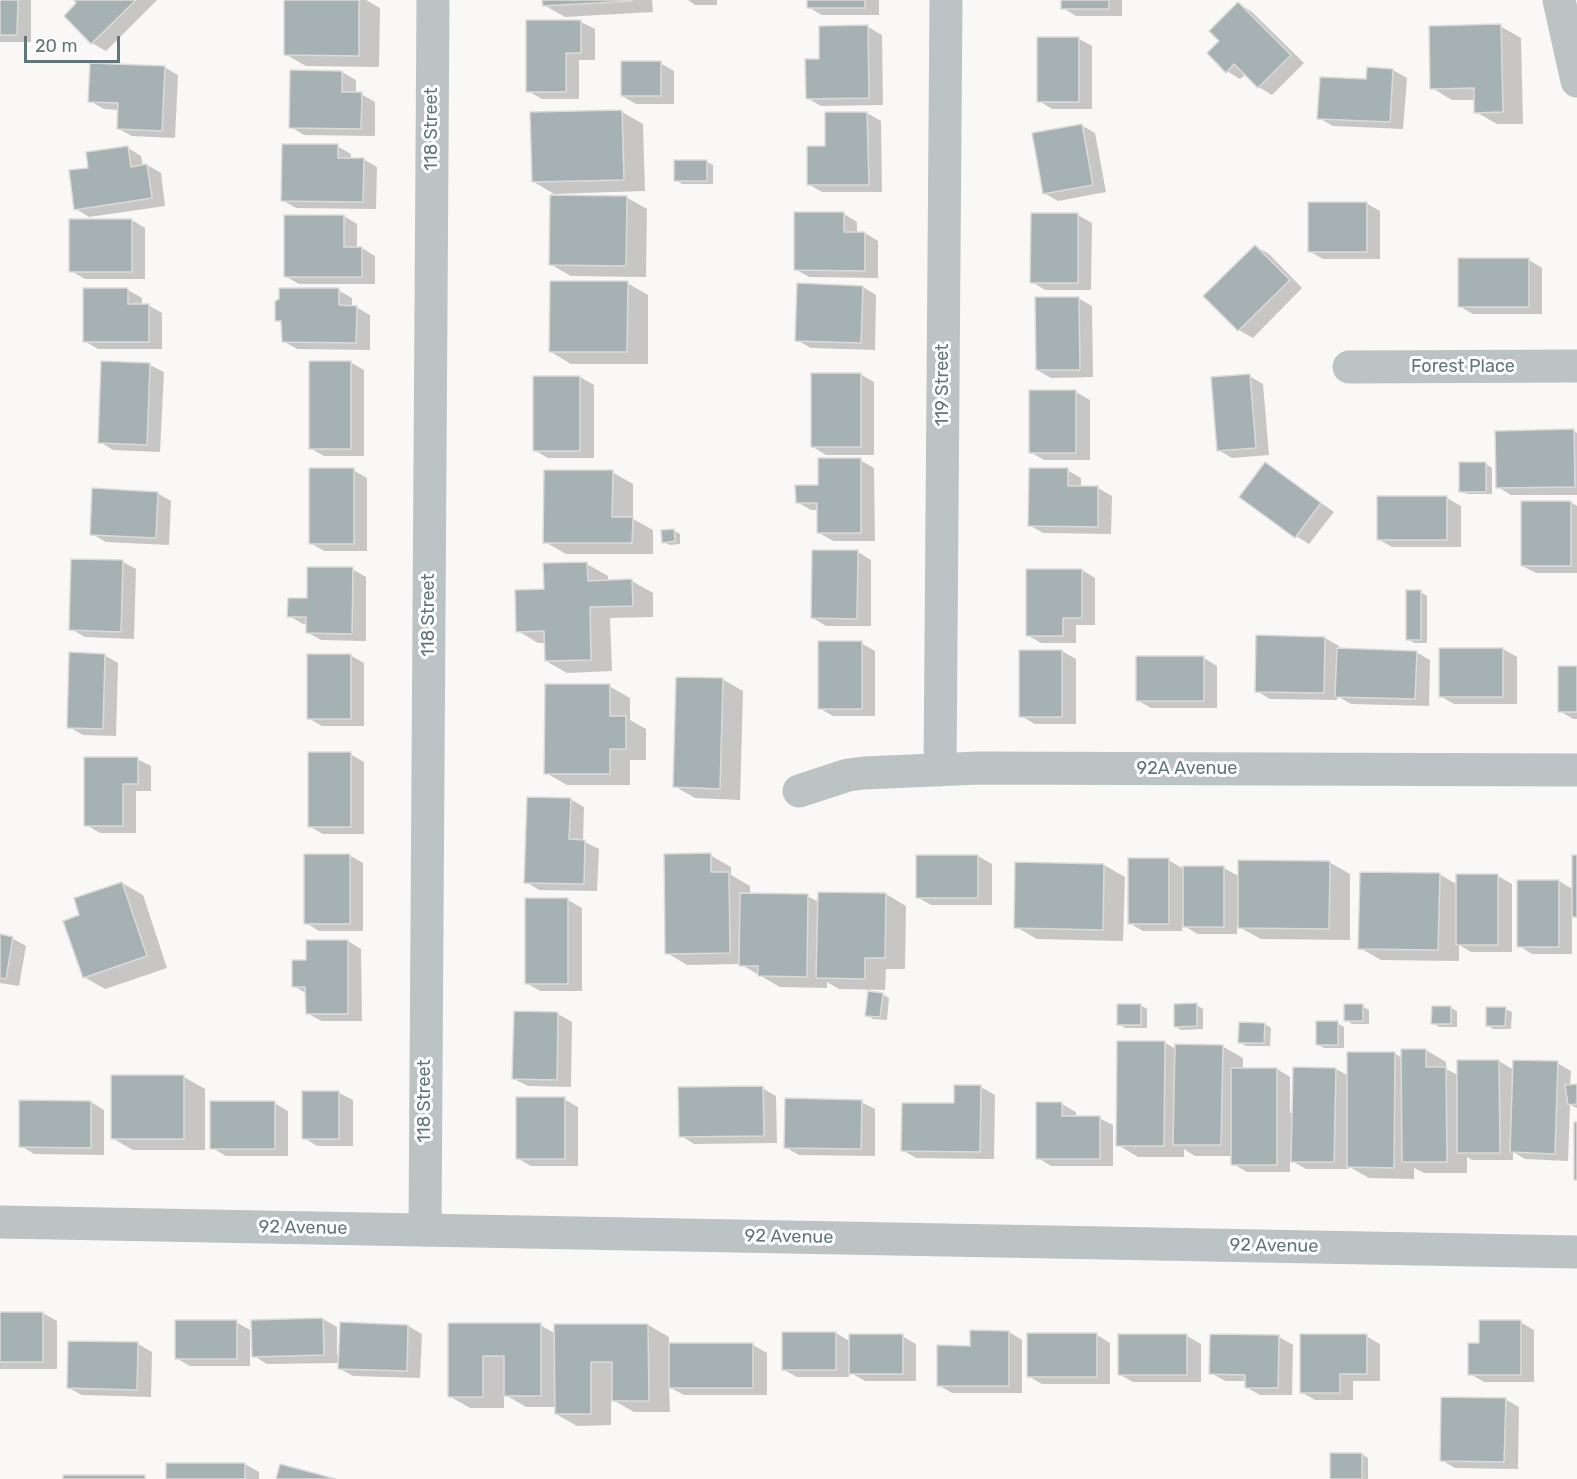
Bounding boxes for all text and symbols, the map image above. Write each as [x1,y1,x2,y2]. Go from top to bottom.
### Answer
scale bar [27,24,123,62]
text: 20 m [35,35,77,57]
street label: 118 Street [421,87,443,171]
street label: 119 Street [932,344,954,426]
street label: Forest Place [1411,356,1515,378]
street label: 118 Street [418,573,440,657]
street label: 92A Avenue [1137,758,1237,780]
street label: 118 Street [414,1059,436,1143]
street label: 92 Avenue [258,1216,348,1240]
street label: 92 Avenue [744,1225,834,1249]
street label: 92 Avenue [1229,1234,1319,1258]

